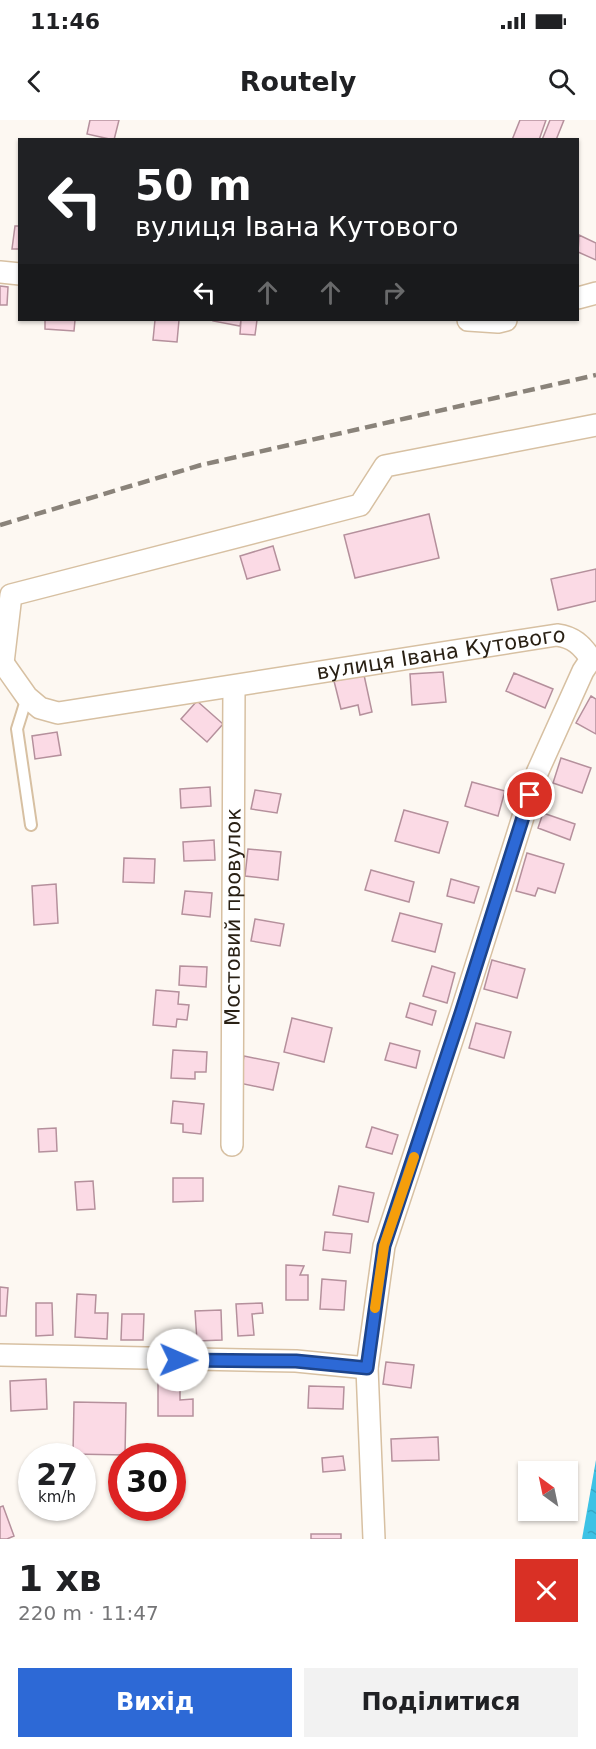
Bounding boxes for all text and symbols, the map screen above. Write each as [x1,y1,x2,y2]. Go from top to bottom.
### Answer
text: 11:46 [30,9,100,34]
icon: back [18,65,51,98]
icon: search [545,65,578,98]
text: Routely [240,66,356,97]
text: 50 m [135,161,252,210]
icon: left [36,162,114,240]
text: вулиця Івана Кутового [135,211,459,242]
icon: left [188,276,221,309]
icon: ahead [251,276,284,309]
icon: ahead [314,276,347,309]
icon: right [377,276,410,309]
street label: вулиця Івана Кутового [315,622,568,684]
pin [504,769,555,820]
icon: arrive [513,778,546,811]
street label: Мостовий провулок [221,808,245,1026]
position arrow [146,1328,210,1392]
speed limit sign: 30 [108,1443,186,1521]
text: 27 [36,1457,78,1492]
north arrow [518,1461,578,1521]
map controls [518,1461,578,1521]
text: km/h [38,1488,76,1506]
text: 1 хв [18,1558,102,1599]
button: close [515,1559,578,1622]
text: 220 m · 11:47 [18,1601,159,1625]
button: Вихід [18,1668,292,1737]
button: Поділитися [304,1668,578,1737]

